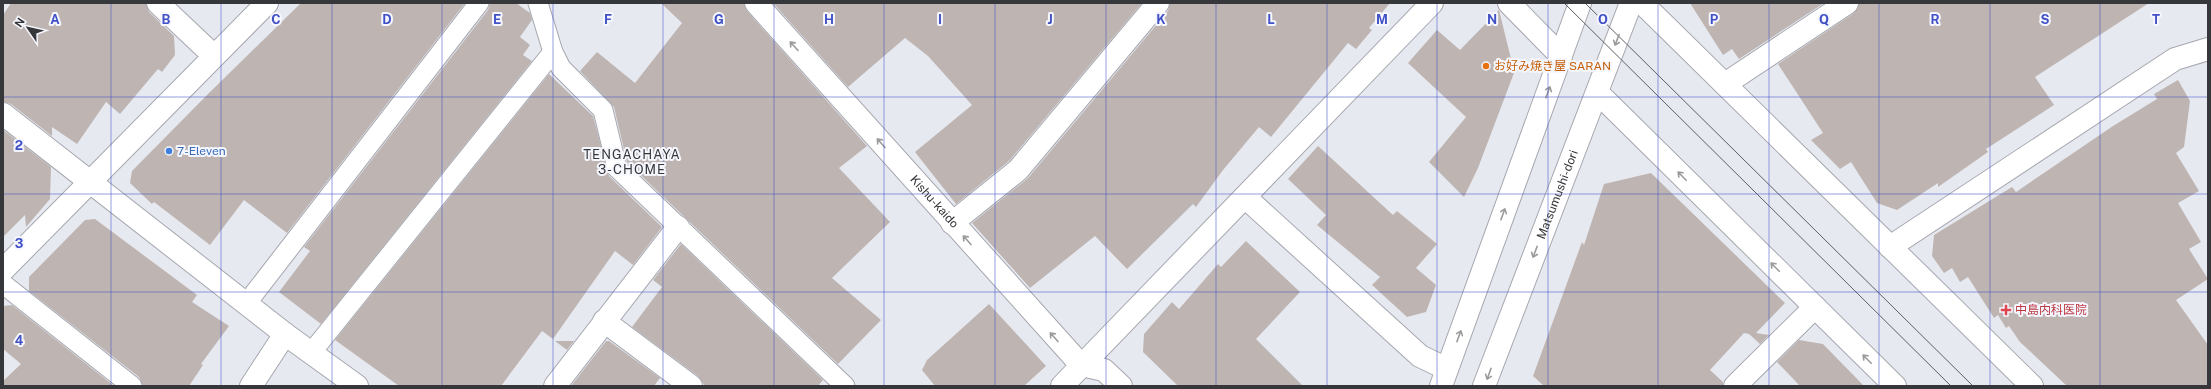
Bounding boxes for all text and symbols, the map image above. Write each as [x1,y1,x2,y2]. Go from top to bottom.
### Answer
north arrow [8,8,48,48]
text: A [50,12,60,27]
text: B [162,12,171,27]
text: C [271,12,281,27]
text: D [382,12,392,27]
text: E [493,12,501,27]
text: F [604,12,612,27]
text: G [714,12,724,27]
text: H [824,12,834,27]
text: I [938,12,942,27]
text: J [1047,12,1053,27]
text: K [1156,12,1166,27]
text: L [1267,12,1275,27]
text: M [1376,12,1388,27]
text: N [1487,12,1497,27]
text: O [1598,12,1608,27]
text: P [1710,12,1719,27]
text: Q [1819,12,1829,27]
text: R [1930,12,1940,27]
text: S [2041,12,2050,27]
text: T [2152,12,2160,27]
text: N [12,15,27,29]
one-way arrow [1613,33,1621,45]
one-way arrow [790,41,799,51]
place label: お好み焼き屋 SARAN [1494,59,1611,73]
marker: お好み焼き屋 SARAN [1481,61,1491,71]
one-way arrow [1545,86,1553,98]
text: 2 [15,138,23,153]
one-way arrow [876,138,885,148]
place label: 7-Eleven [177,144,226,158]
marker: 7-Eleven [164,146,174,156]
district label: TENGACHAYA 3-CHOME [583,147,681,177]
street label: Matsumushi-dori [1534,148,1581,241]
one-way arrow [1678,171,1687,181]
street label: Kishu-kaido [907,173,962,231]
one-way arrow [1500,209,1508,221]
one-way arrow [963,235,972,245]
text: 3 [15,236,24,251]
one-way arrow [1531,246,1539,258]
one-way arrow [1770,262,1780,272]
place label: 中島内科医院 [2015,303,2087,317]
marker: 中島内科医院 [2000,304,2012,316]
one-way arrow [1455,331,1463,343]
one-way arrow [1049,332,1059,342]
text: 4 [15,333,24,348]
one-way arrow [1862,354,1872,363]
one-way arrow [1484,367,1492,379]

